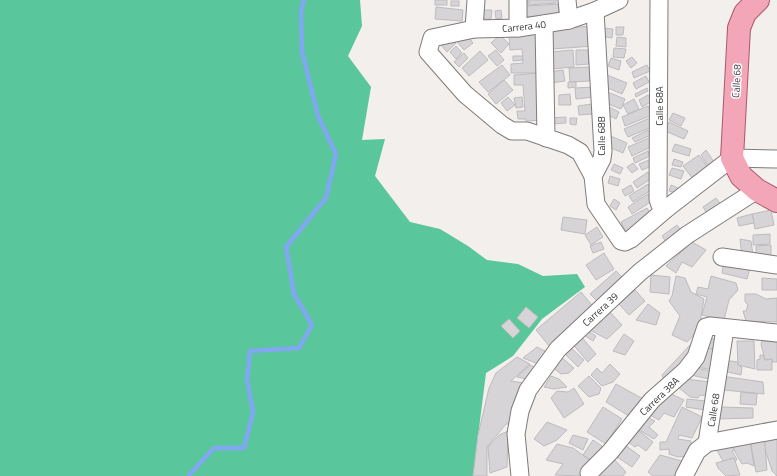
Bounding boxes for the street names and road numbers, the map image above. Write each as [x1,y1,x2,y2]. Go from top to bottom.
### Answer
street label: Carrera 40 [501,17,547,36]
street label: Calle 68 [728,64,745,98]
street label: Calle 68A [652,86,667,126]
street label: Calle 68B [594,116,609,156]
street label: Carrera 39 [579,289,622,330]
street label: Carrera 38A [636,374,683,419]
street label: Calle 68 [703,392,724,428]

